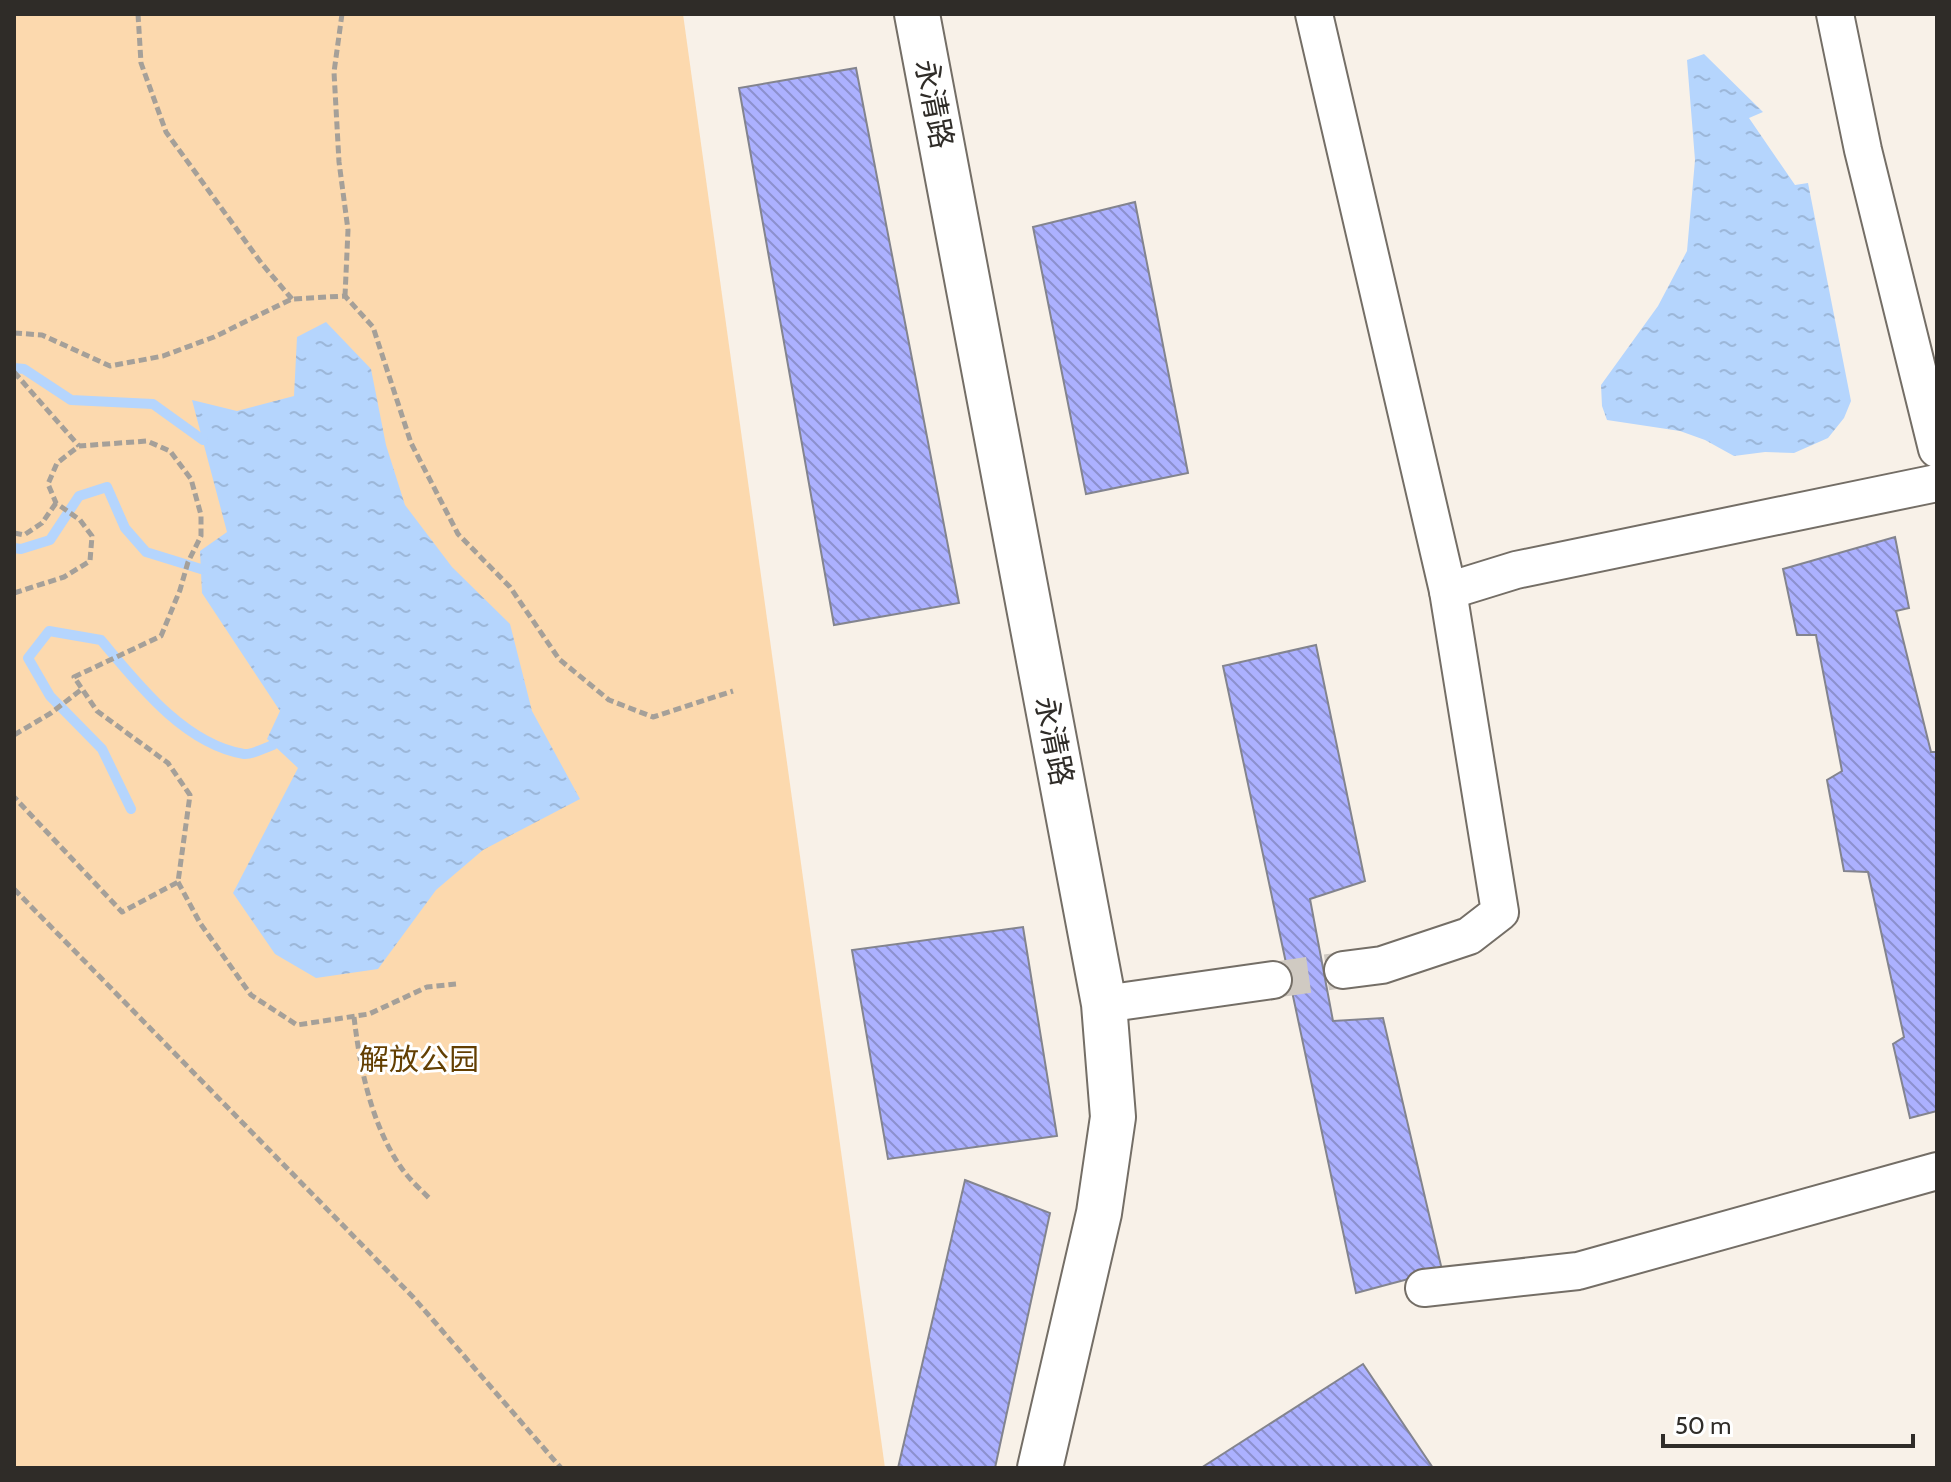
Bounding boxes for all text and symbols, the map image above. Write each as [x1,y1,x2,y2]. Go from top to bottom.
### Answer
street label: 永清路 [908,56,961,152]
street label: 永清路 [1028,693,1081,789]
park label: 解放公园 [359,1041,479,1078]
scale bar [1663,1398,1913,1448]
text: 50 m [1675,1411,1731,1440]

